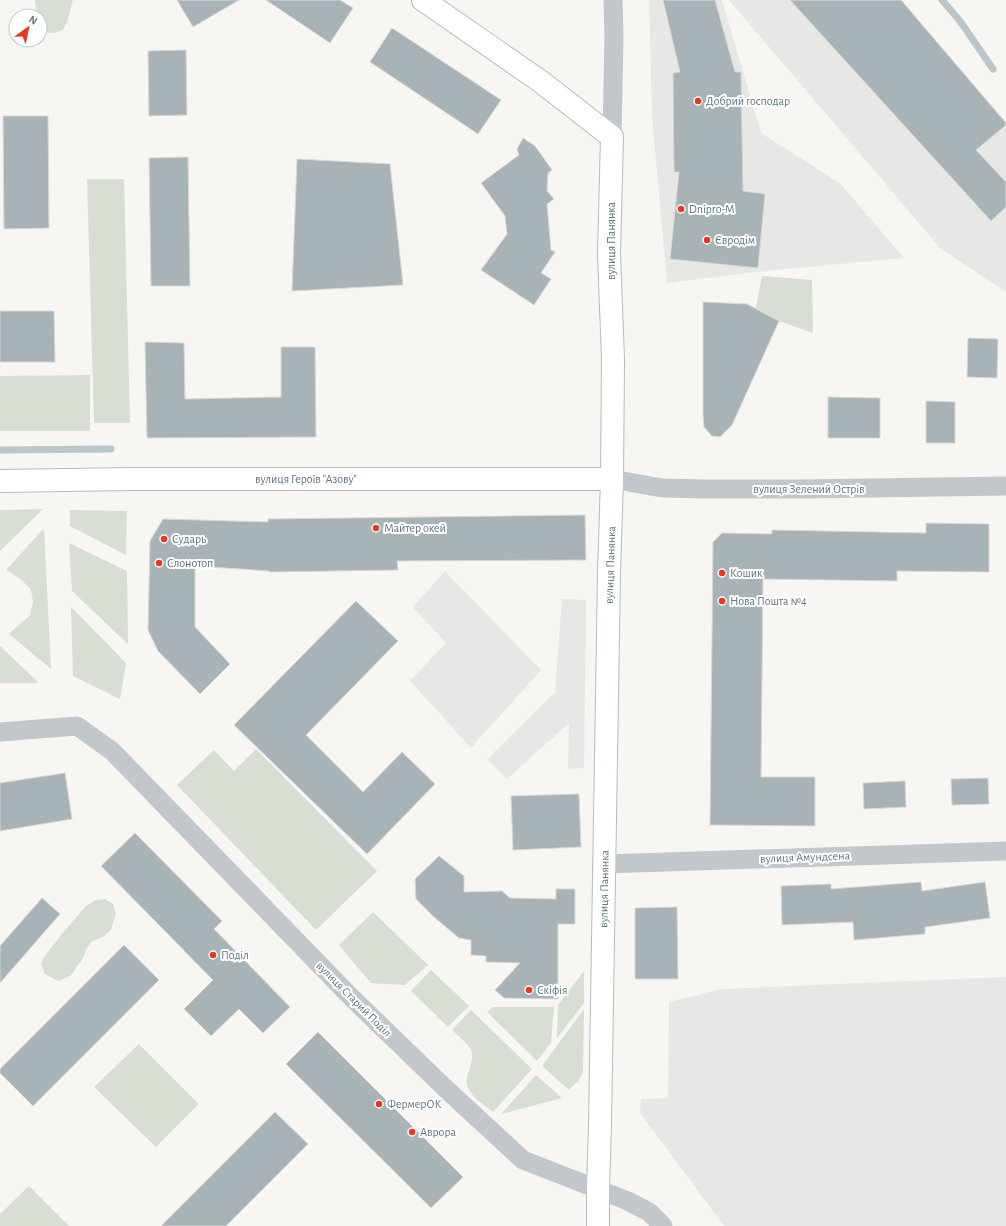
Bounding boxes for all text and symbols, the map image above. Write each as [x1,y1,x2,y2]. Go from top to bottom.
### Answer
north arrow [8,8,48,48]
text: N [27,13,39,27]
place label: Добрий господар [706,95,790,107]
marker: Добрий господар [693,96,703,106]
street label: вулиця Панянка [605,201,618,280]
place label: Dnipro-M [689,203,734,215]
marker: Dnipro-M [676,204,686,214]
place label: Євродім [715,234,755,246]
marker: Євродім [702,235,712,245]
street label: вулиця Героїв "Азову" [255,473,357,486]
street label: вулиця Зелений Острів [753,483,865,496]
place label: Майтер окей [384,522,446,534]
marker: Майтер окей [371,523,381,533]
street label: вулиця Панянка [603,525,618,604]
place label: Сударь [172,533,206,546]
marker: Сударь [159,534,169,544]
place label: Слонотоп [167,557,213,569]
marker: Слонотоп [154,558,164,568]
place label: Кошик [730,567,763,579]
marker: Кошик [717,568,727,578]
place label: Нова Пошта №4 [730,595,807,607]
marker: Нова Пошта №4 [717,596,727,606]
street label: вулиця Панянка [597,849,612,928]
street label: вулиця Амундсена [760,849,851,866]
place label: Поділ [221,949,249,961]
marker: Поділ [208,950,218,960]
street label: вулиця Старий Поділ [313,959,394,1040]
place label: Скіфія [537,984,567,996]
marker: Скіфія [524,985,534,995]
place label: ФермерОК [387,1098,441,1110]
marker: ФермерОК [374,1099,384,1109]
place label: Аврора [420,1126,457,1138]
marker: Аврора [407,1127,417,1137]

